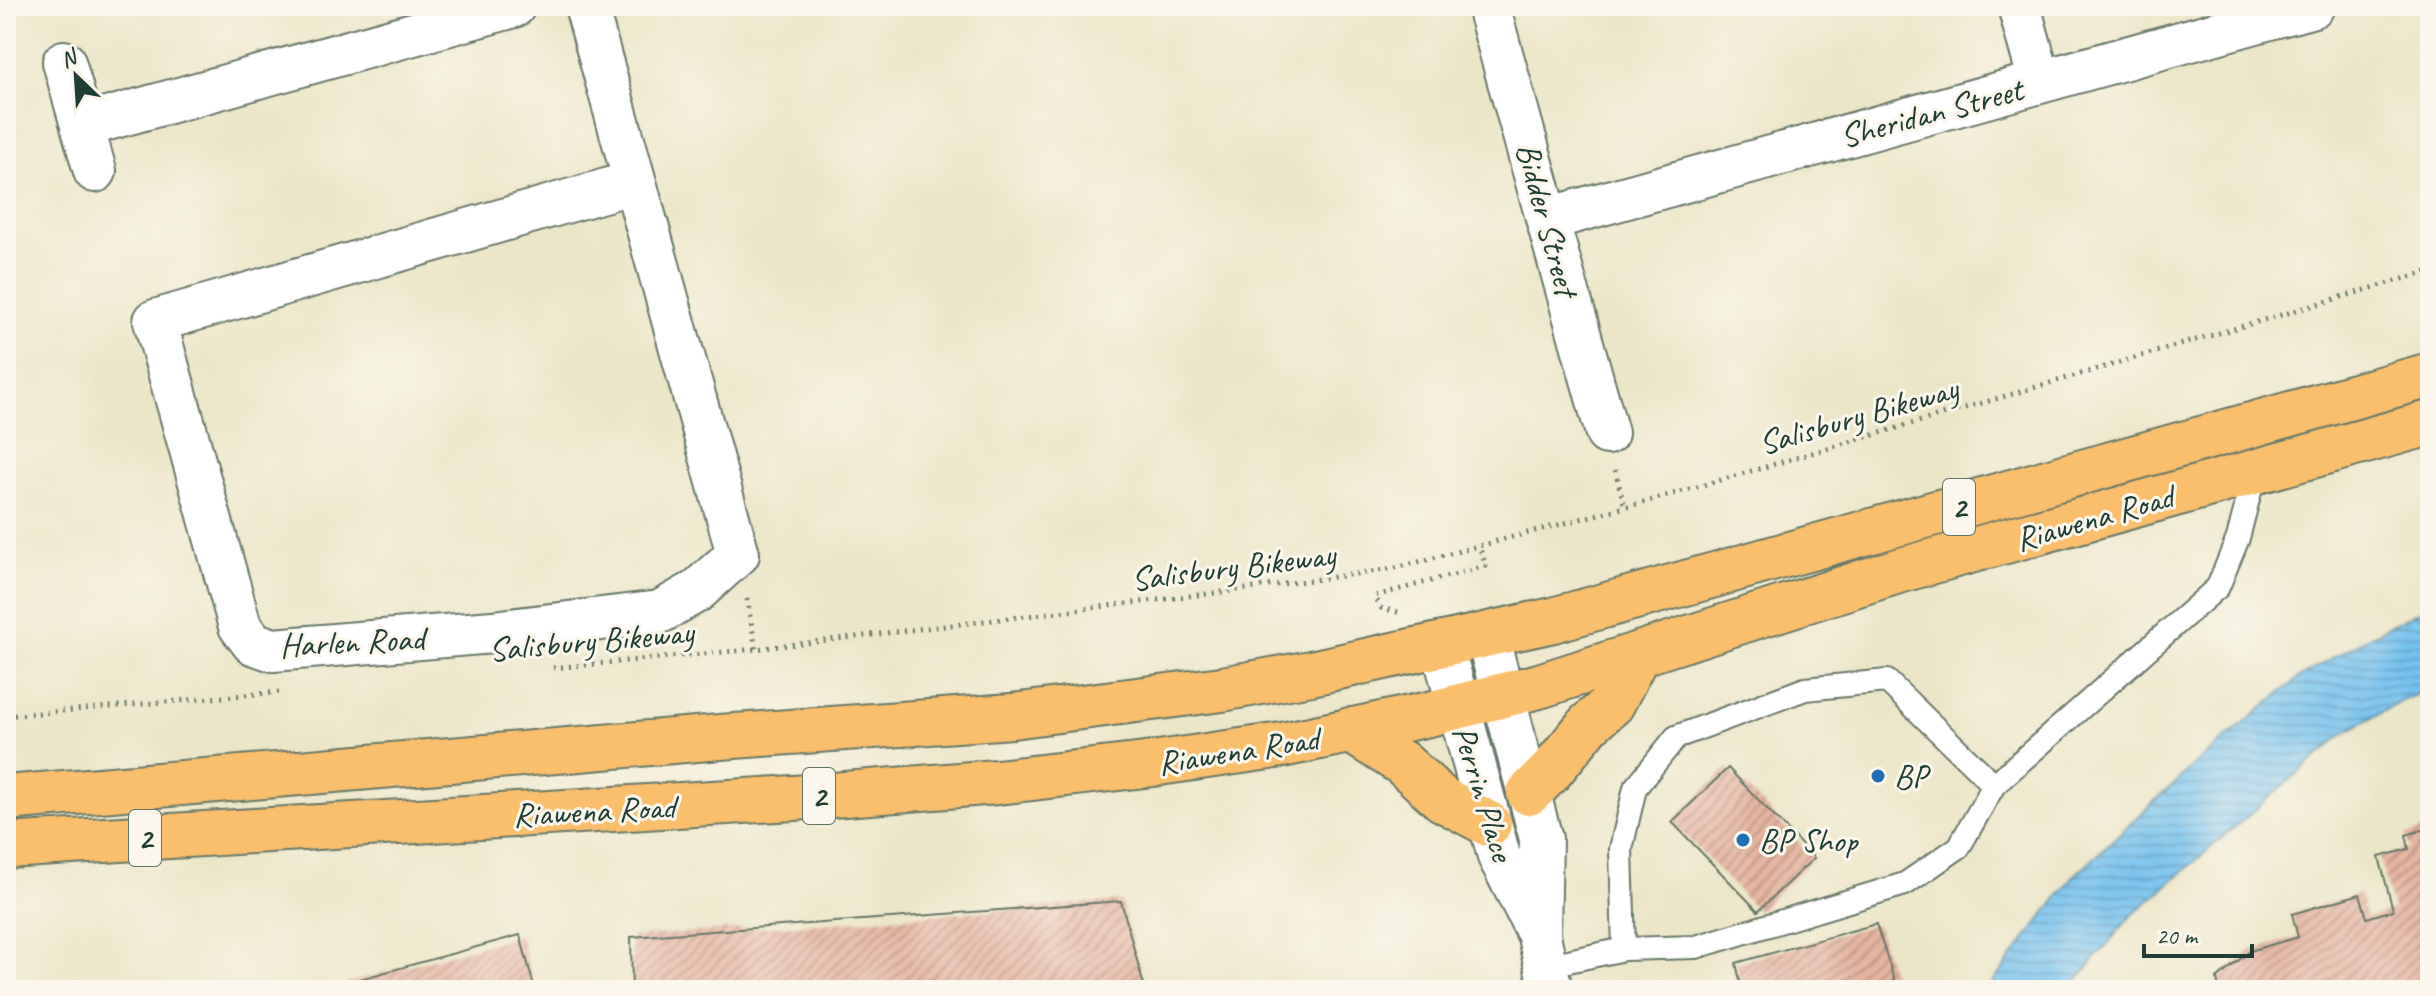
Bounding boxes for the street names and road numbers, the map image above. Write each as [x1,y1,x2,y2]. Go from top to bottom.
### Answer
street label: Sheridan Street [1835,67,2031,157]
street label: Bidder Street [1506,138,1590,305]
street label: Salisbury Bikeway [1754,366,1965,464]
street label: Riawena Road [2010,473,2183,561]
road number: 2 [1943,479,1975,535]
street label: Salisbury Bikeway [1129,532,1340,600]
street label: Salisbury Bikeway [487,610,697,671]
street label: Harlen Road [279,616,430,667]
street label: Riawena Road [1154,716,1326,784]
street label: Perrin Place [1443,720,1525,869]
road number: 2 [803,768,835,824]
street label: Riawena Road [512,785,681,836]
road number: 2 [129,810,161,866]

